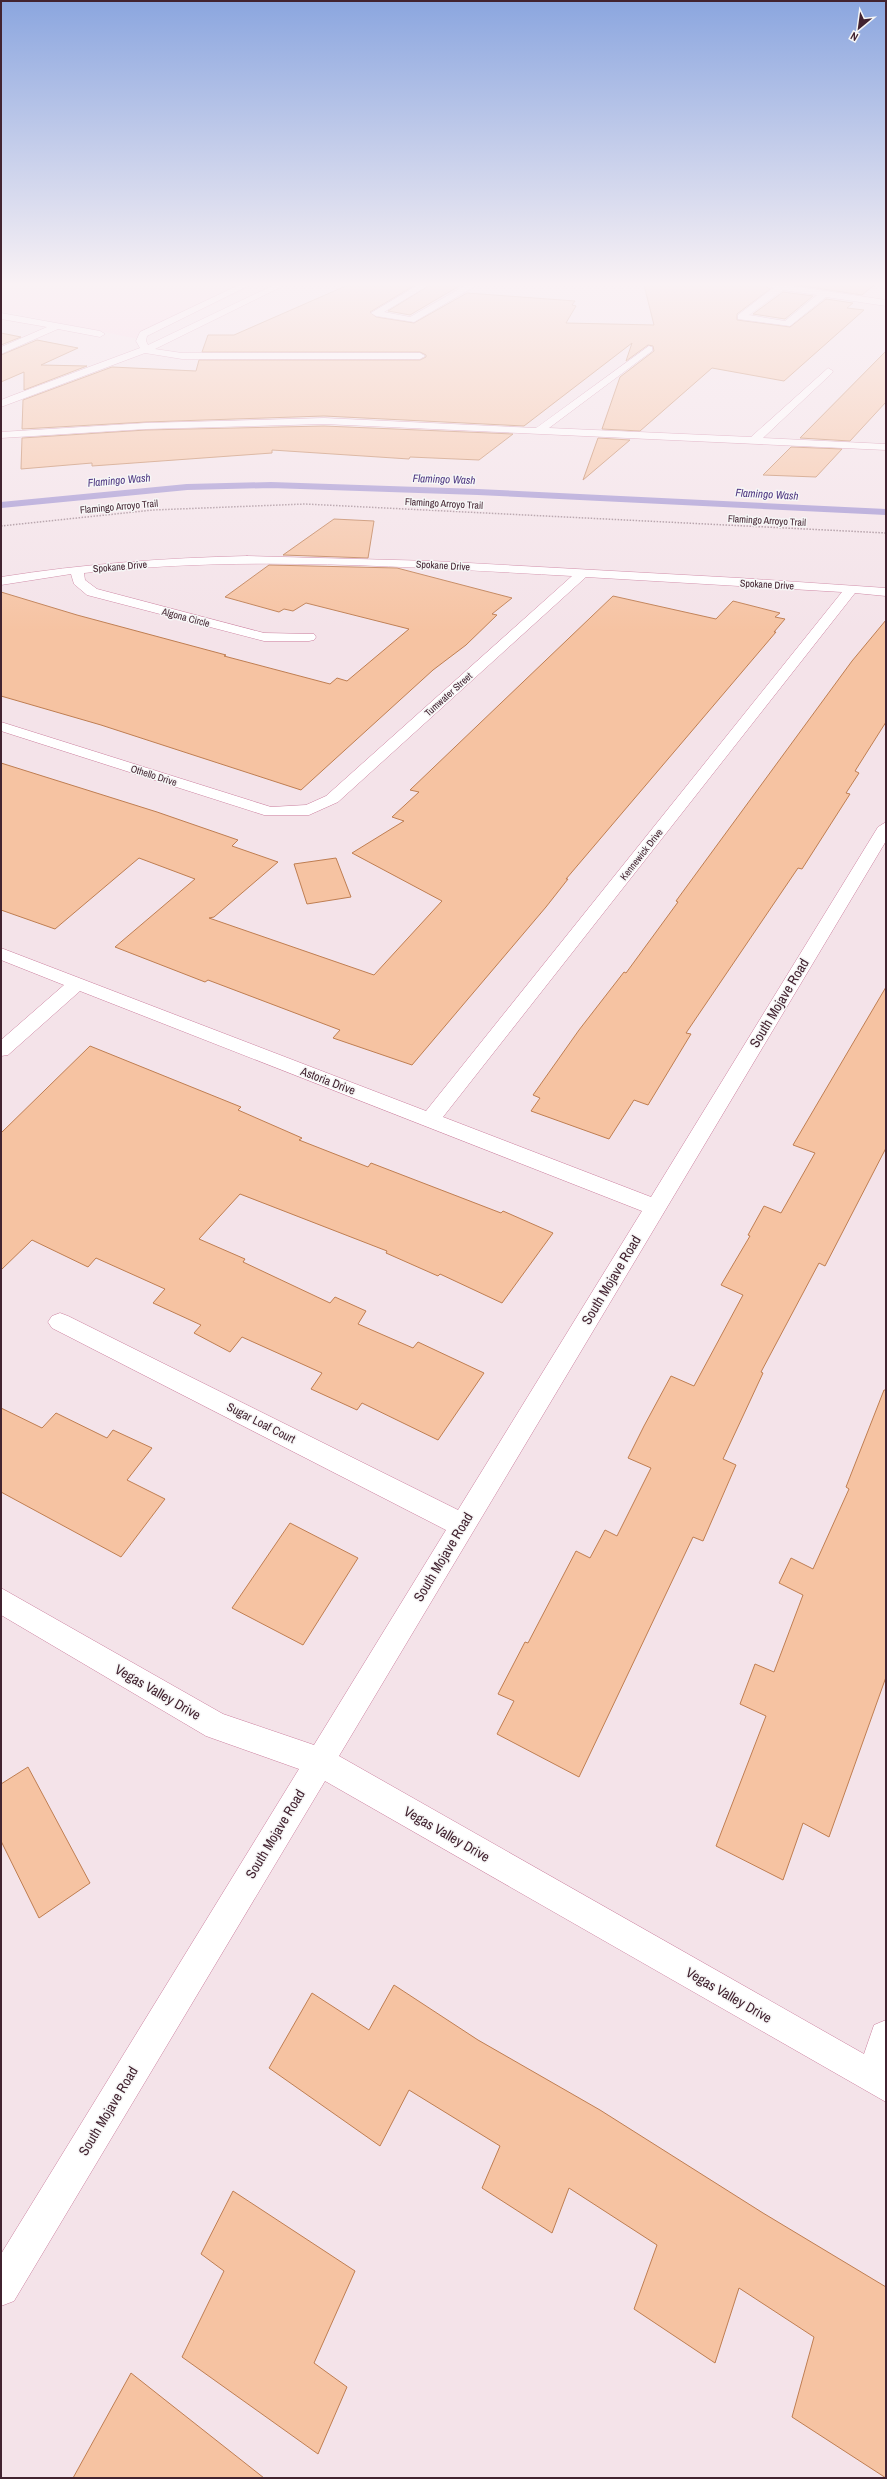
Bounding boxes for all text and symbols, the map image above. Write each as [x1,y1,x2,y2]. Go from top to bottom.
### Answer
north arrow [839,8,879,48]
text: N [848,29,860,44]
water label: Flamingo Wash [87,470,151,490]
water label: Flamingo Wash [412,471,476,487]
water label: Flamingo Wash [735,485,799,503]
street label: Flamingo Arroyo Trail [404,495,484,512]
street label: Flamingo Arroyo Trail [79,497,159,516]
street label: Flamingo Arroyo Trail [727,512,807,529]
street label: Spokane Drive [92,558,148,575]
street label: Spokane Drive [416,558,471,573]
street label: Spokane Drive [740,577,795,592]
street label: Algona Circle [159,605,212,630]
street label: Tumwater Street [422,669,475,719]
street label: Othello Drive [129,762,179,789]
street label: Kennewick Drive [617,826,666,883]
street label: South Mojave Road [745,955,813,1051]
street label: Astoria Drive [297,1063,358,1099]
street label: South Mojave Road [577,1232,645,1328]
street label: Sugar Loaf Court [224,1399,298,1447]
street label: South Mojave Road [409,1509,477,1605]
street label: Vegas Valley Drive [112,1660,204,1724]
street label: South Mojave Road [241,1786,309,1882]
street label: Vegas Valley Drive [401,1802,493,1866]
street label: Vegas Valley Drive [683,1963,775,2027]
street label: South Mojave Road [74,2063,142,2159]

